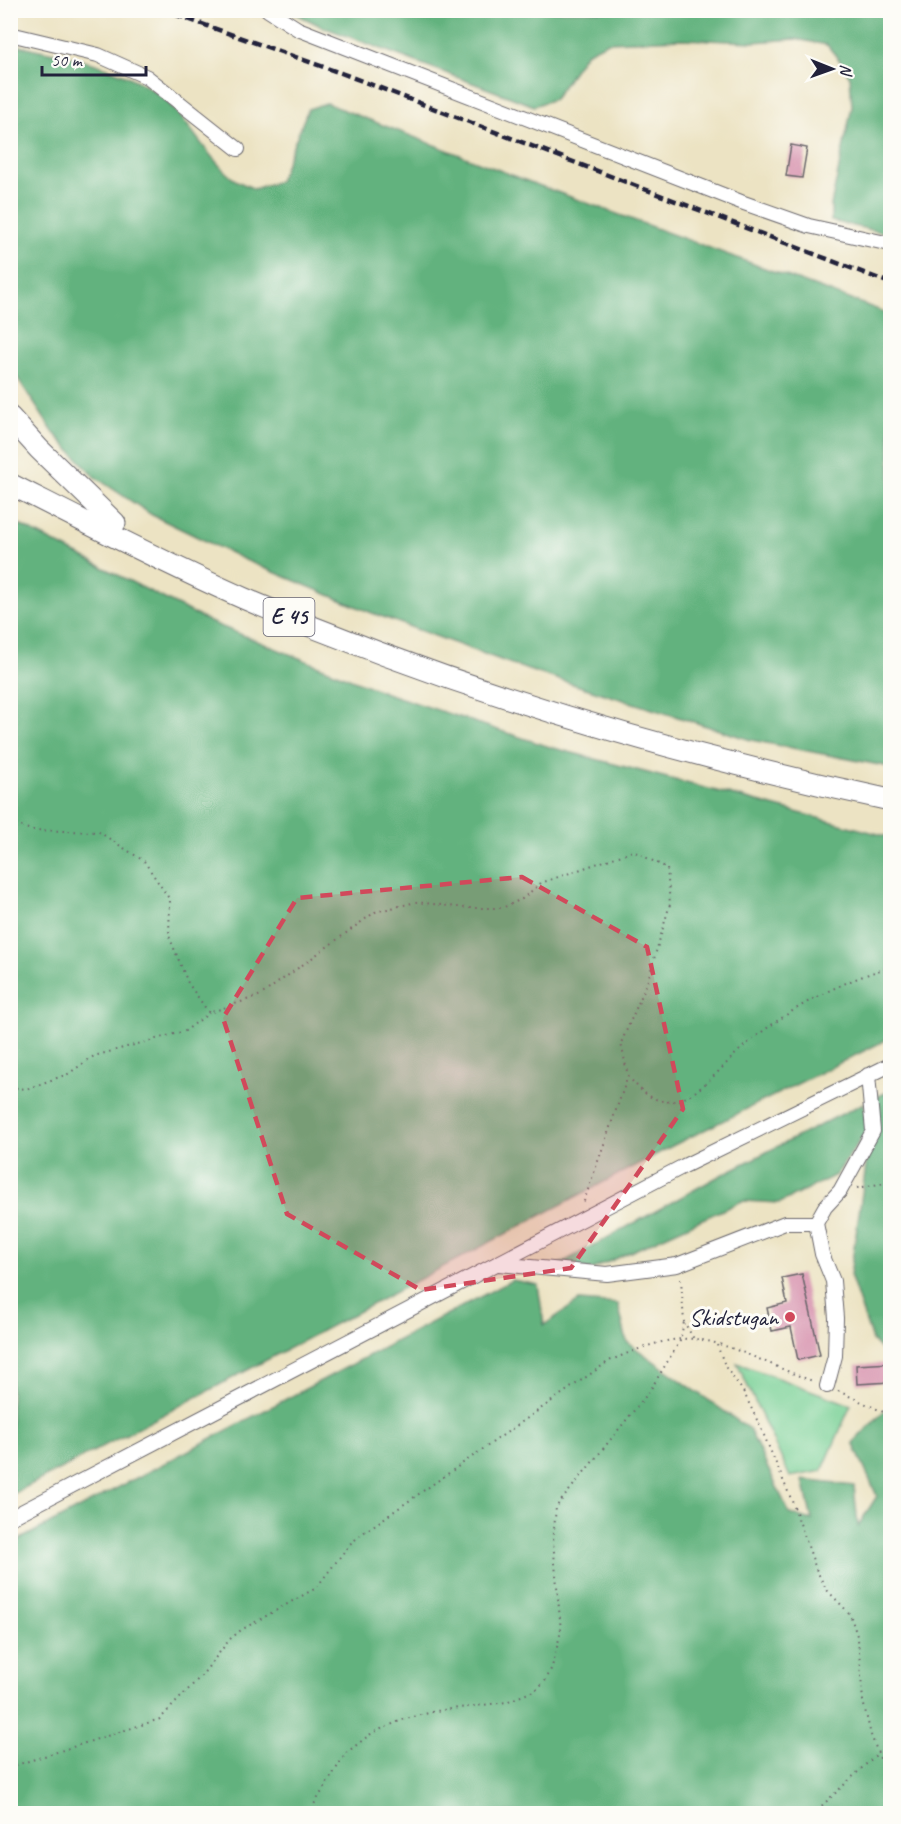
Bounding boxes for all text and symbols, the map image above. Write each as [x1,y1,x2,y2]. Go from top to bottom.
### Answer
scale bar [42,39,146,77]
north arrow [802,39,862,99]
text: 50 m [51,49,84,71]
text: N [836,64,856,77]
road number: E 45 [264,598,314,636]
place label: Skidstugan [689,1302,779,1332]
marker: Skidstugan [783,1310,797,1324]

